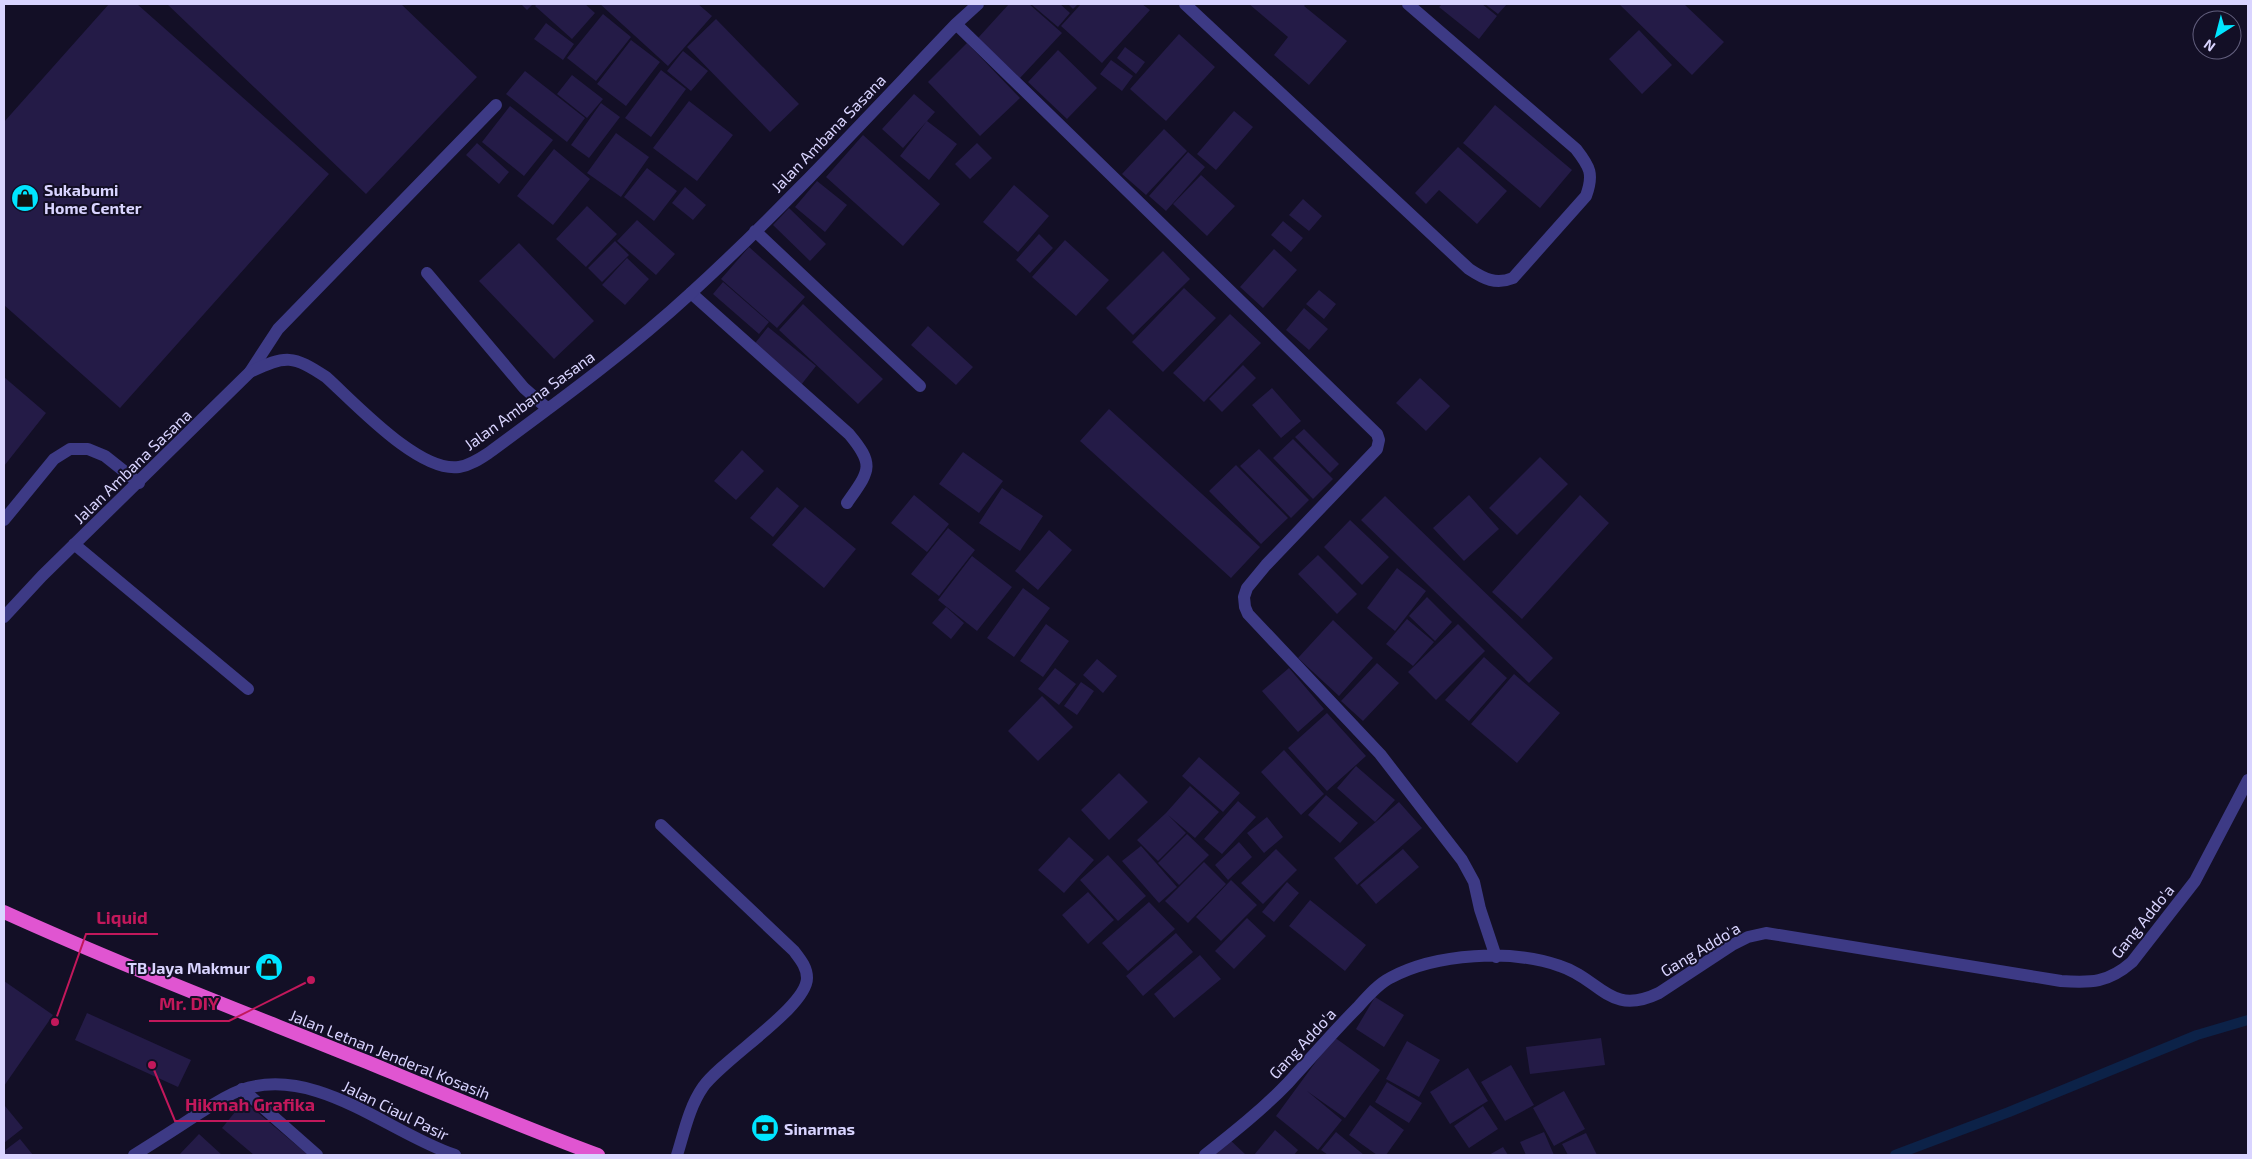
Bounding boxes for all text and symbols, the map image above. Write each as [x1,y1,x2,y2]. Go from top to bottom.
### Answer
north arrow [2192,10,2242,60]
text: N [2200,36,2218,56]
street label: Jalan Ambana Sasana [767,70,889,196]
place label: Sukabumi Home Center [44,180,142,217]
shop icon: Sukabumi Home Center [10,183,40,213]
street label: Jalan Ambana Sasana [460,346,598,454]
street label: Jalan Ambana Sasana [69,405,195,527]
street label: Gang Addo'a [2106,880,2178,962]
callout: Liquid [86,901,158,934]
text: Liquid [96,906,148,928]
street label: Gang Addo'a [1657,918,1743,980]
shop icon: TB Jaya Makmur [254,952,284,982]
place label: TB Jaya Makmur [127,958,250,978]
callout: Mr. DIY [149,988,229,1021]
text: Mr. DIY [159,992,219,1014]
street label: Gang Addo'a [1265,1004,1339,1082]
street label: Jalan Letnan Jenderal Kosasih [287,1005,493,1103]
street label: Jalan Ciaul Pasir [340,1076,453,1144]
callout: Hikmah Grafika [175,1088,325,1121]
text: Hikmah Grafika [185,1093,315,1115]
bank icon: Sinarmas [750,1113,780,1143]
place label: Sinarmas [784,1119,855,1138]

